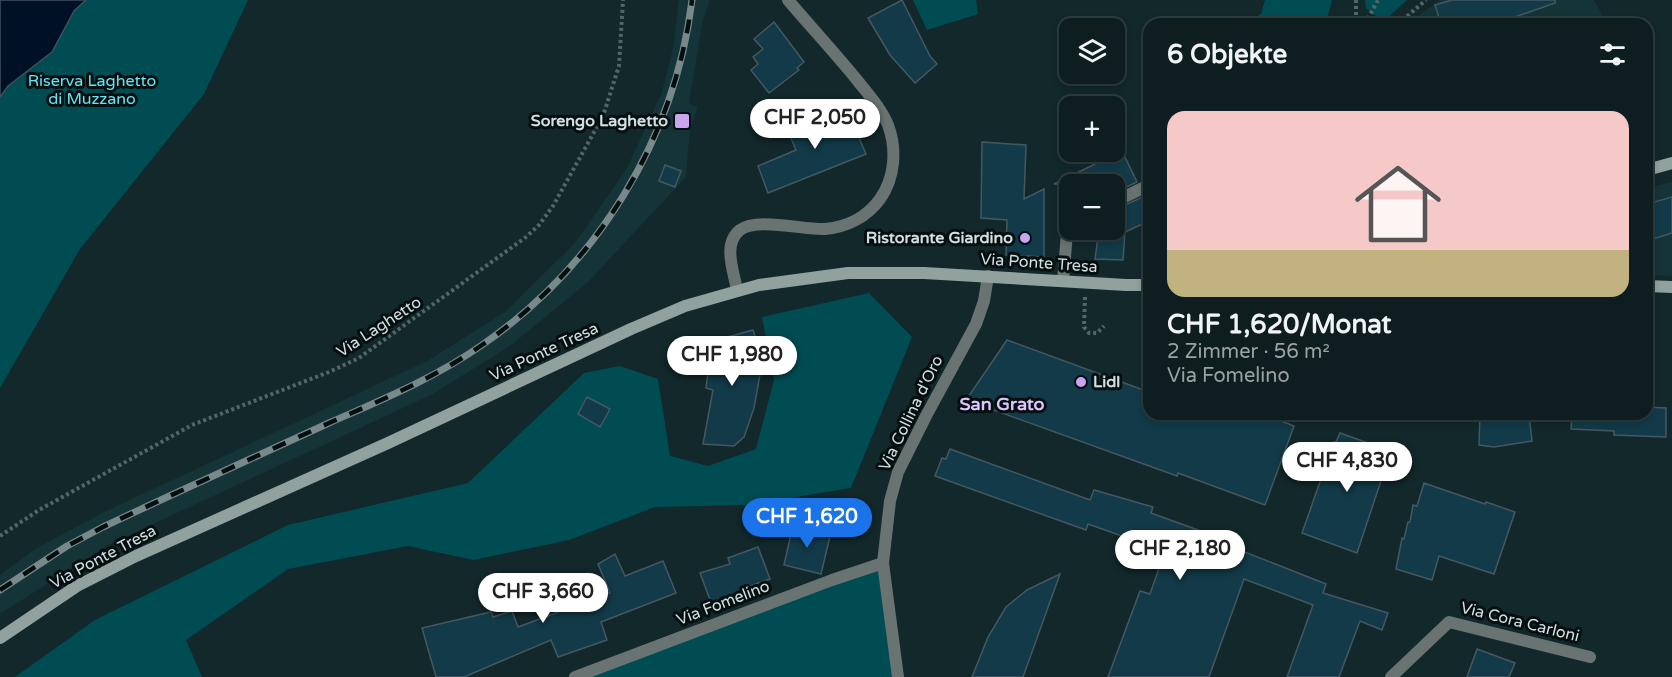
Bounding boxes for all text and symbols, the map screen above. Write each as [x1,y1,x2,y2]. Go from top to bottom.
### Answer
map controls [1059,18,1125,240]
button: layers [1059,18,1125,84]
icon: filters [1596,38,1629,71]
text: 6 Objekte [1167,39,1287,70]
park label: Riserva Laghetto di Muzzano [28,71,156,109]
button: + [1059,96,1125,162]
pin: CHF 2,050 [746,99,884,150]
text: CHF 2,050 [764,106,866,130]
place label: Sorengo Laghetto [531,111,668,131]
marker: Sorengo Laghetto [673,112,691,130]
icon: home [1344,150,1452,258]
button: − [1059,174,1125,240]
place label: Ristorante Giardino [866,228,1013,248]
marker: Ristorante Giardino [1018,231,1032,245]
street label: Via Ponte Tresa [980,249,1098,277]
street label: Via Laghetto [333,292,425,362]
text: CHF 1,620/Monat [1167,309,1391,340]
street label: Via Ponte Tresa [487,318,601,386]
pin: CHF 1,980 [663,336,801,387]
text: 2 Zimmer · 56 m² [1167,340,1330,364]
text: CHF 1,980 [681,343,783,367]
street label: Via Collina d'Oro [874,352,948,474]
text: Via Fomelino [1167,364,1290,388]
place label: Lidl [1093,372,1120,392]
marker: Lidl [1074,375,1088,389]
district label: San Grato [960,393,1045,415]
pin: CHF 4,830 [1278,442,1416,493]
text: CHF 4,830 [1296,449,1398,473]
pin: CHF 1,620 [738,498,876,549]
text: CHF 1,620 [756,505,858,529]
street label: Via Ponte Tresa [46,521,160,593]
pin: CHF 2,180 [1111,530,1249,581]
text: CHF 2,180 [1129,537,1231,561]
pin: CHF 3,660 [474,573,612,624]
street label: Via Fomelino [674,576,772,630]
text: CHF 3,660 [492,580,594,604]
street label: Via Cora Carloni [1459,598,1581,646]

